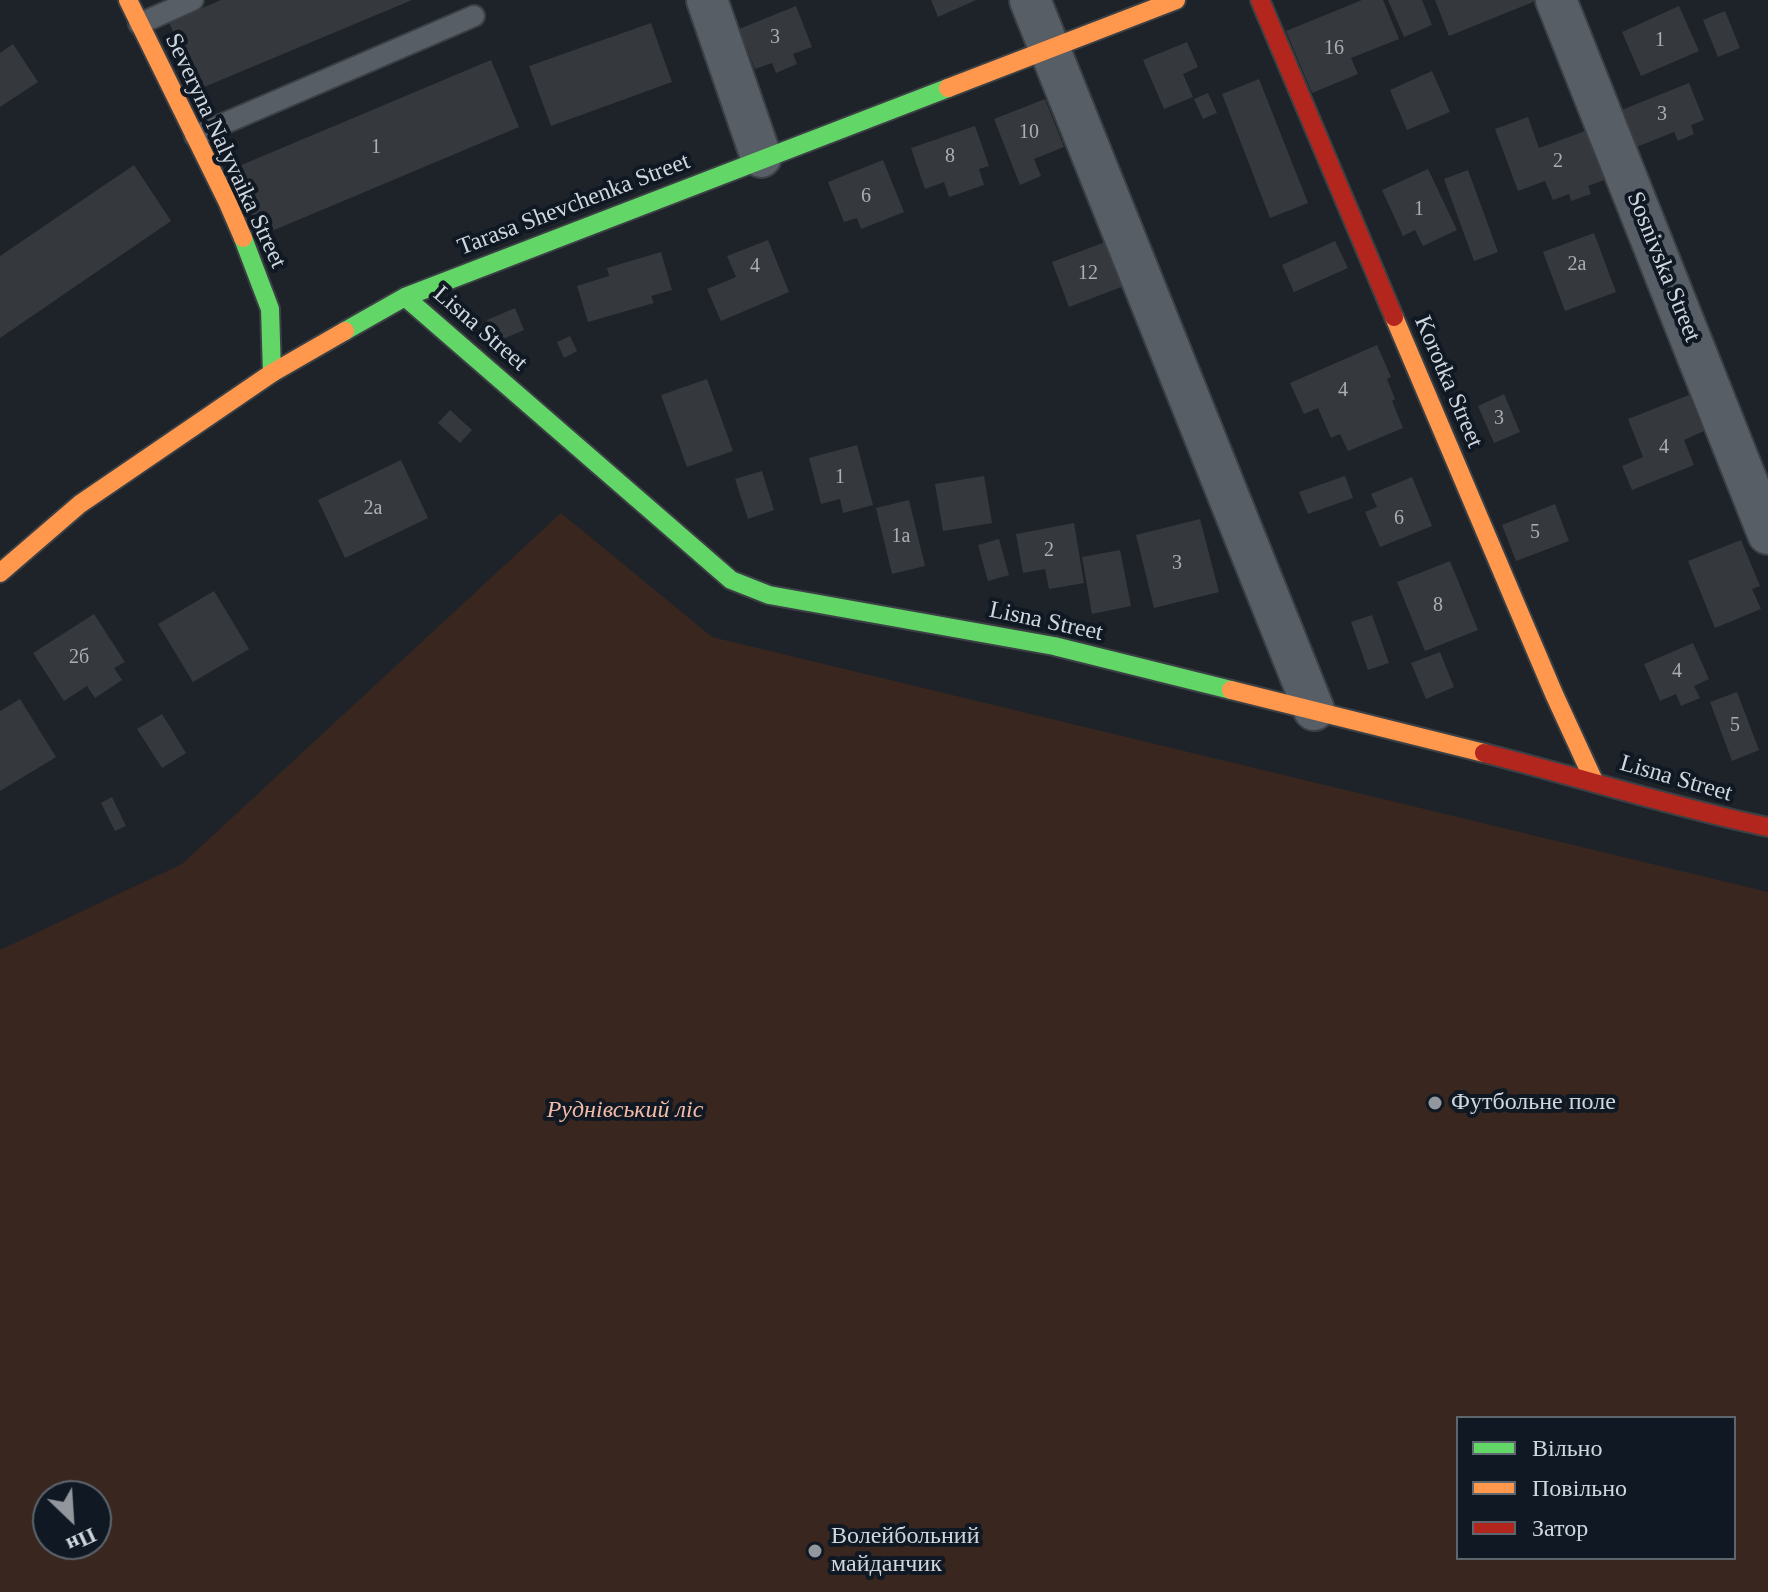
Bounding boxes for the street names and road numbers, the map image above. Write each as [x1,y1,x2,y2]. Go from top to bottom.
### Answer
street label: Severyna Nalyvaika Street [158,29,292,273]
street label: Tarasa Shevchenka Street [454,147,694,263]
street label: Sosnivska Street [1620,188,1706,346]
street label: Lisna Street [427,280,533,378]
street label: Korotka Street [1407,312,1489,452]
street label: Lisna Street [987,596,1105,648]
street label: Lisna Street [1617,749,1735,809]

